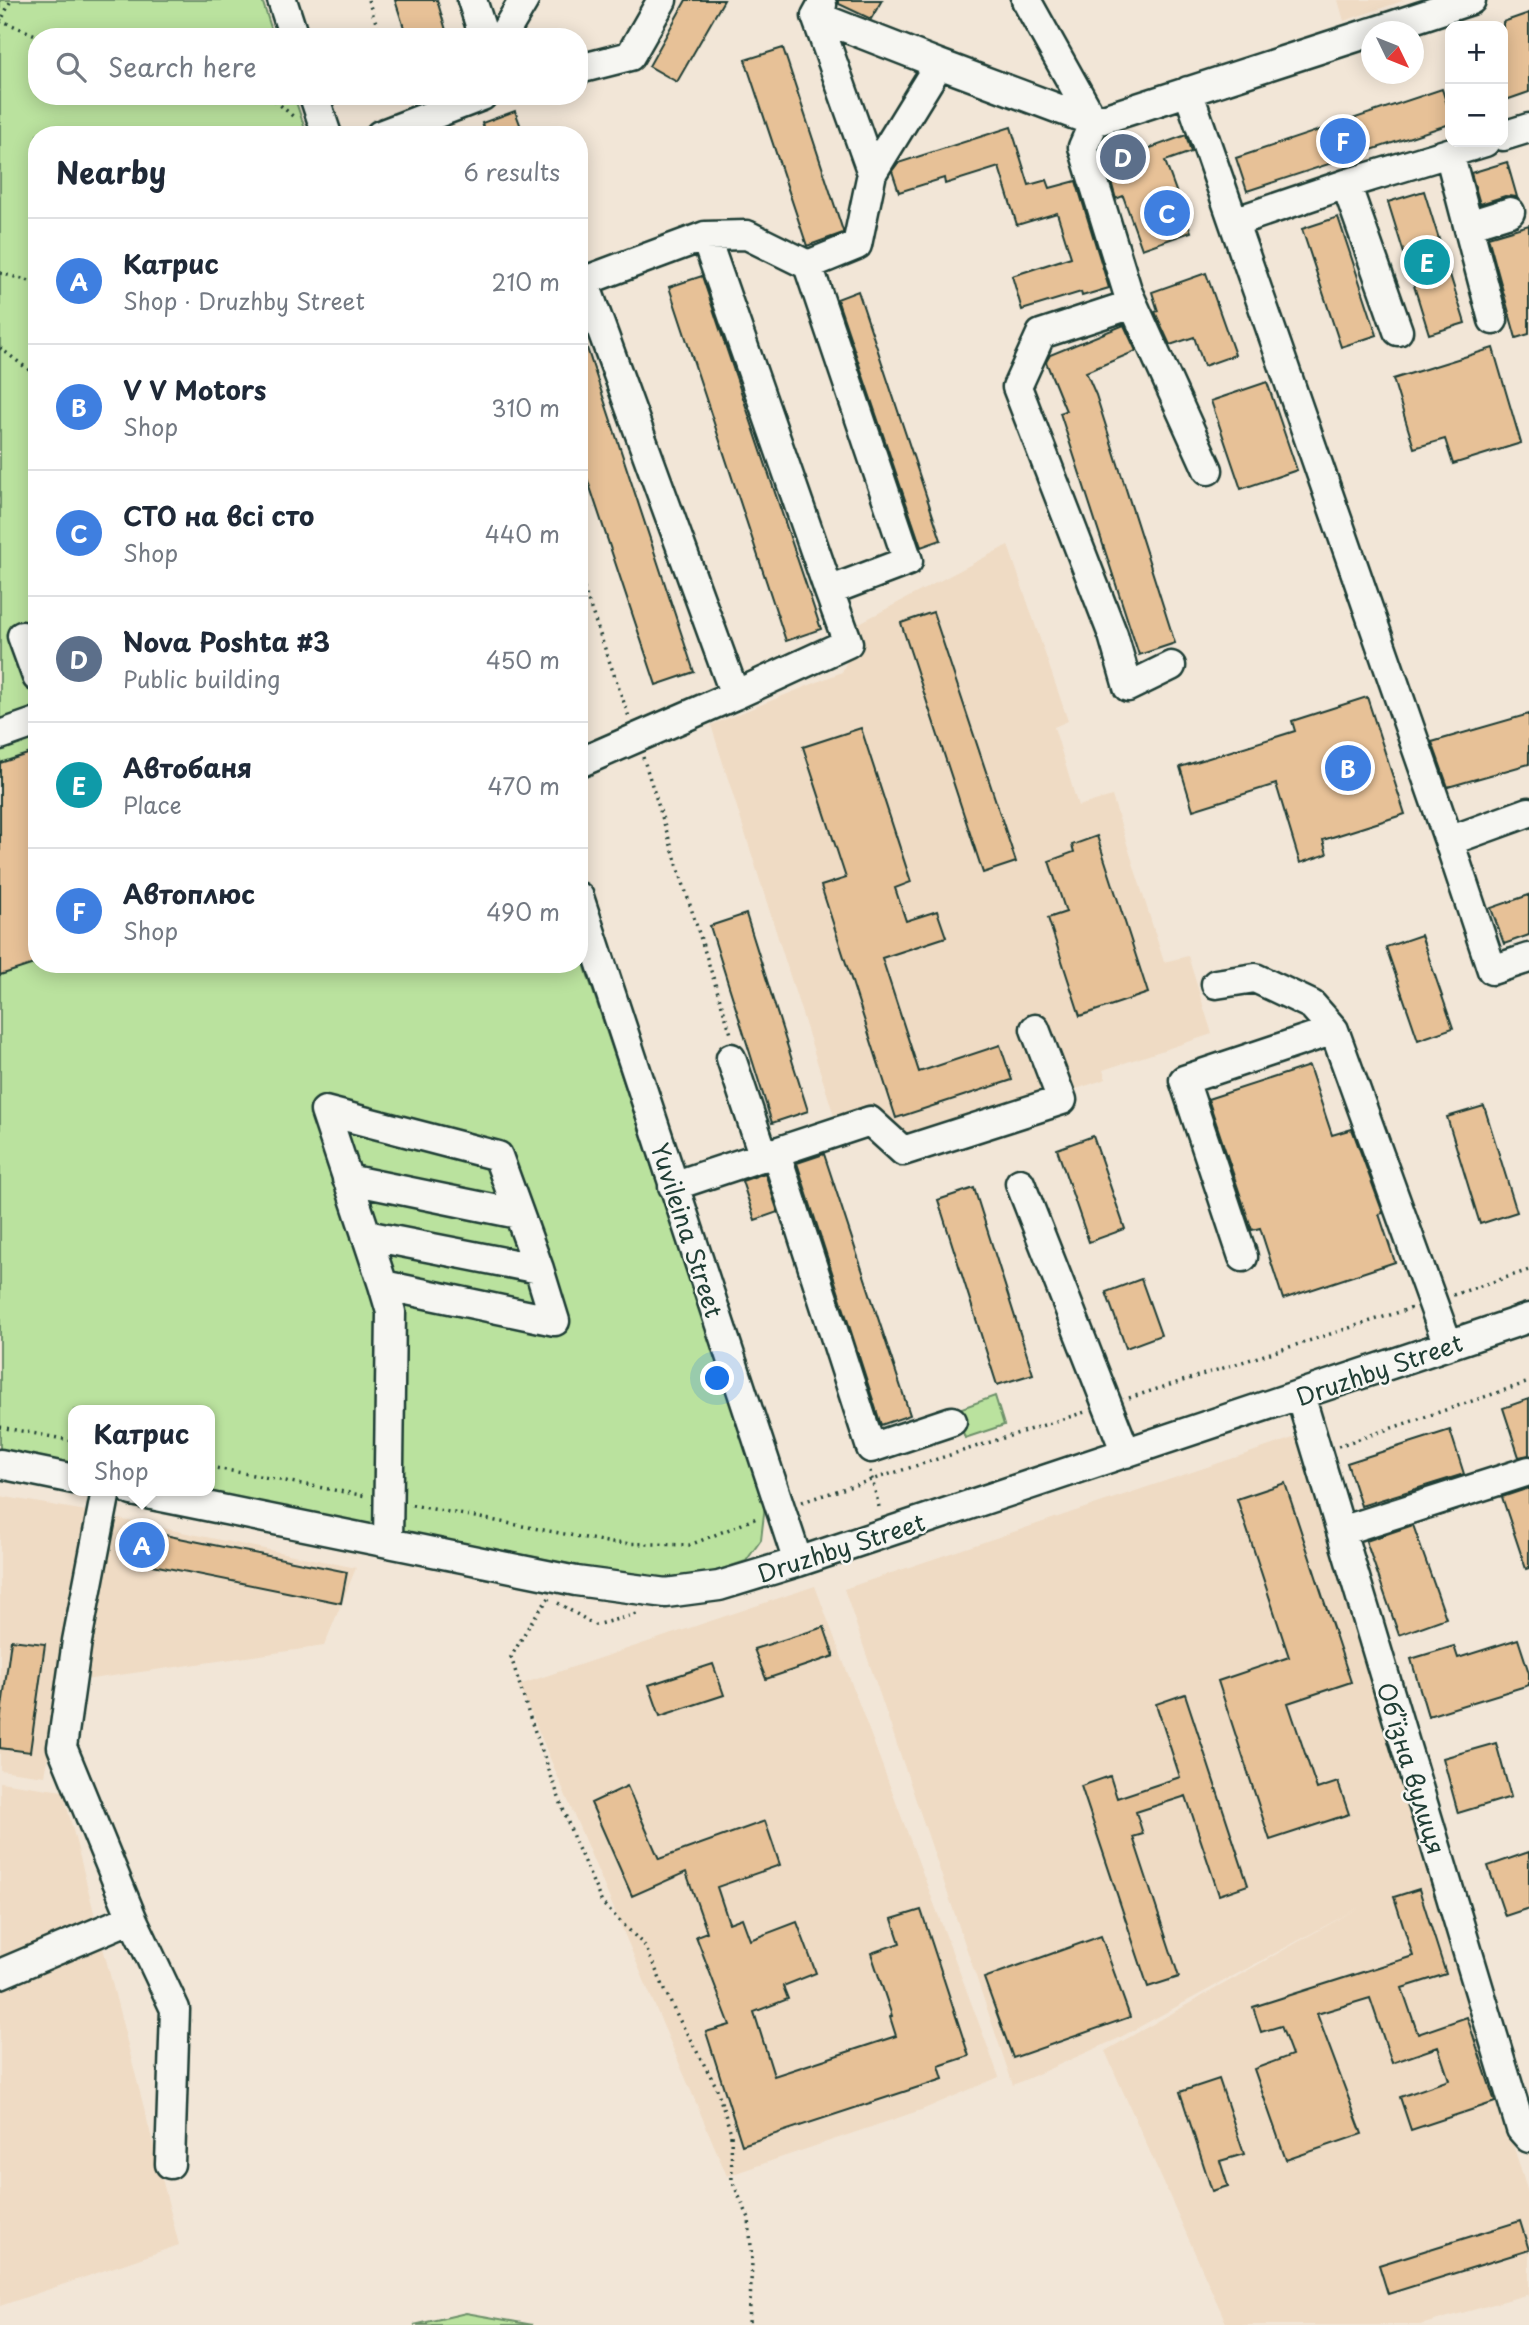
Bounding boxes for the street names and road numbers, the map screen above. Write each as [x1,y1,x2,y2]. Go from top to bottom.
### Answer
street label: Yuvileina Street [643,1138,733,1322]
street label: Druzhby Street [1291,1324,1467,1414]
street label: Druzhby Street [753,1503,930,1591]
street label: Об’їзна вулиця [1369,1678,1455,1858]

